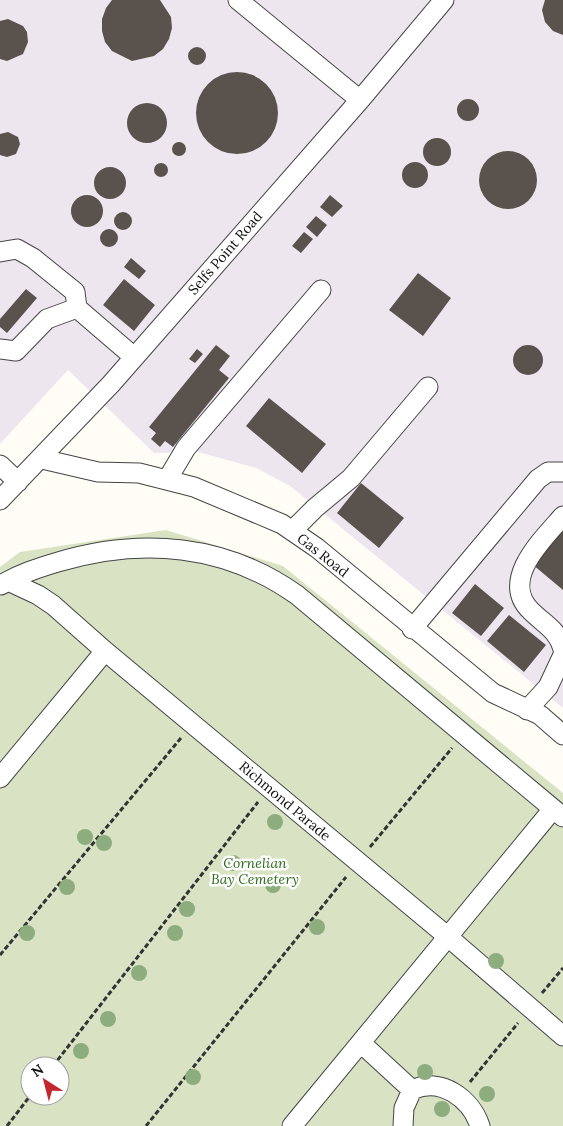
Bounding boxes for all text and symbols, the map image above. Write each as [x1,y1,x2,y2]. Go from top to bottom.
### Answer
street label: Selfs Point Road [184,208,266,298]
street label: Gas Road [294,529,352,581]
street label: Richmond Parade [235,757,335,845]
park label: Cornelian Bay Cemetery [211,854,299,888]
north arrow [20,1056,70,1106]
text: N [28,1060,47,1081]

